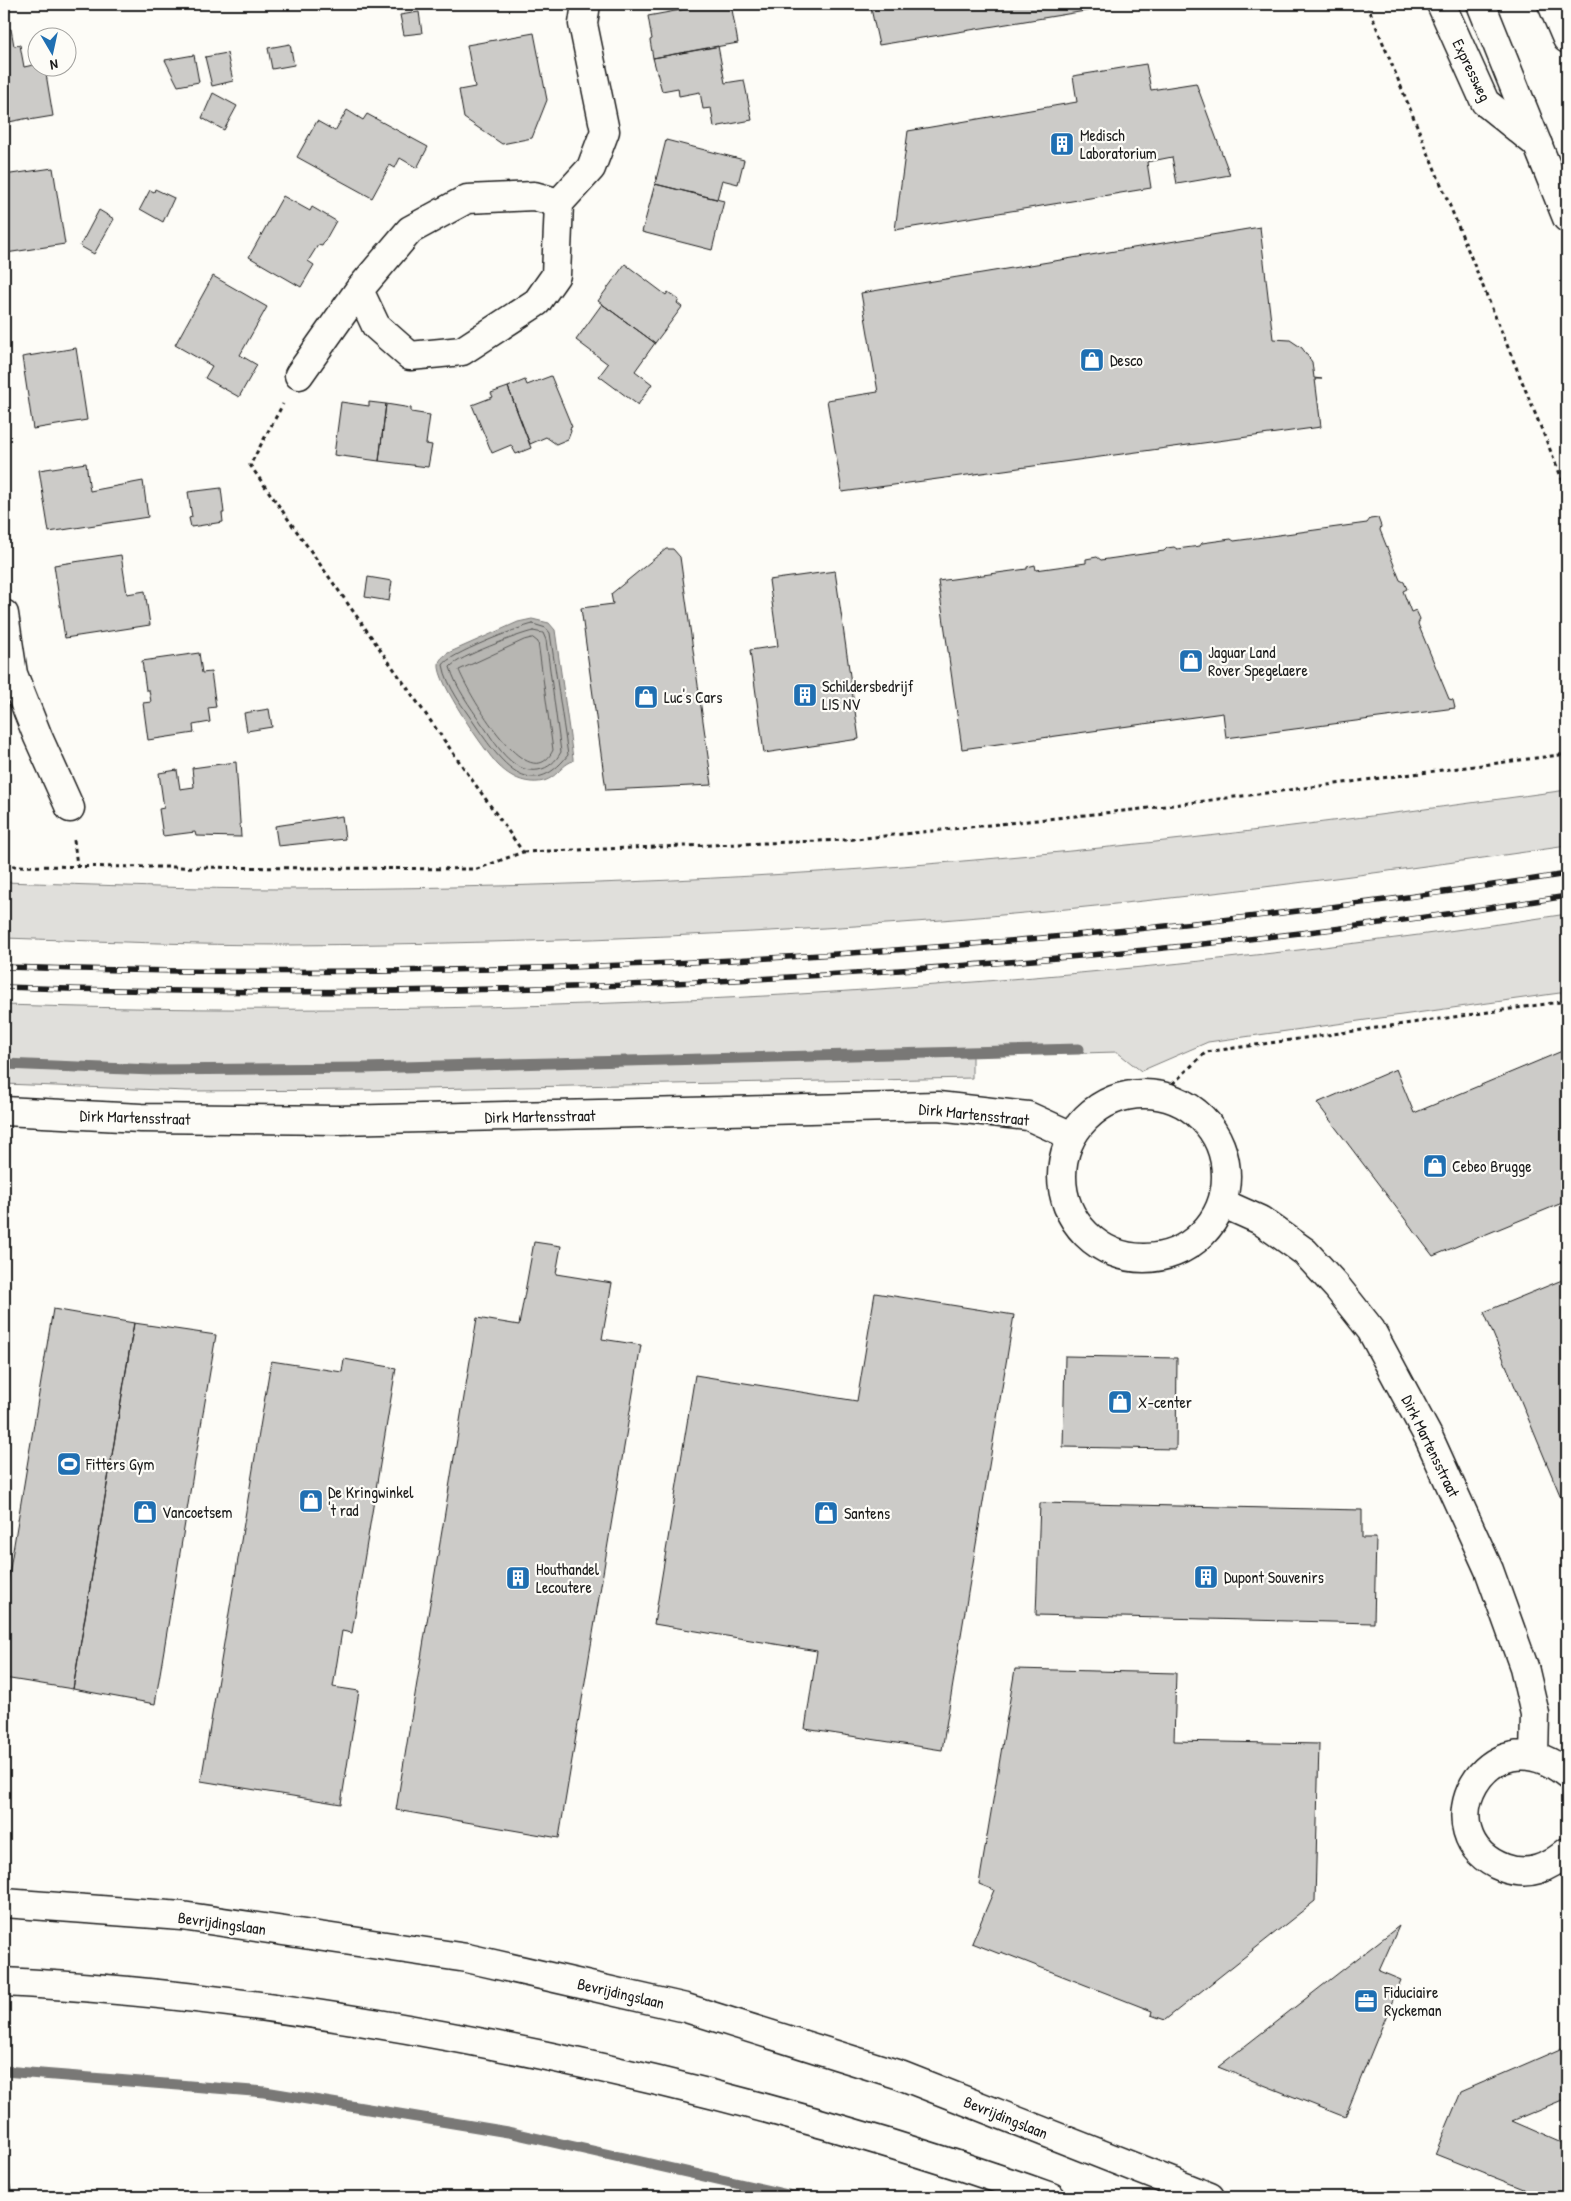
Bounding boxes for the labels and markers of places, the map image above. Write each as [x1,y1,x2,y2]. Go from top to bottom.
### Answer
place label: Medisch Laboratorium [1080,124,1157,164]
building icon: Medisch Laboratorium [1049,131,1075,157]
shop icon: Desco [1079,347,1105,373]
place label: Desco [1110,349,1143,371]
place label: Jaguar Land Rover Spegelaere [1208,641,1308,681]
shop icon: Jaguar Land Rover Spegelaere [1178,648,1204,674]
place label: Schildersbedrijf LIS NV [822,675,914,715]
building icon: Schildersbedrijf LIS NV [792,682,818,708]
shop icon: Luc's Cars [633,684,659,710]
place label: Luc's Cars [664,686,722,708]
shop icon: Cebeo Brugge [1422,1153,1448,1179]
place label: Cebeo Brugge [1452,1155,1532,1177]
shop icon: X-center [1107,1389,1133,1415]
place label: X-center [1138,1391,1192,1413]
sports icon: Fitters Gym [56,1451,82,1477]
place label: Fitters Gym [85,1453,154,1475]
place label: De Kringwinkel 't rad [328,1481,414,1521]
shop icon: De Kringwinkel 't rad [298,1488,324,1514]
shop icon: Vancoetsem [132,1499,158,1525]
shop icon: Santens [813,1500,839,1526]
place label: Vancoetsem [162,1501,233,1523]
place label: Santens [844,1502,890,1524]
place label: Houthandel Lecoutere [536,1558,600,1598]
building icon: Dupont Souvenirs [1193,1564,1219,1590]
building icon: Houthandel Lecoutere [505,1565,531,1591]
place label: Dupont Souvenirs [1224,1566,1324,1588]
place label: Fiduciaire Ryckeman [1383,1981,1442,2021]
office icon: Fiduciaire Ryckeman [1353,1988,1379,2014]

